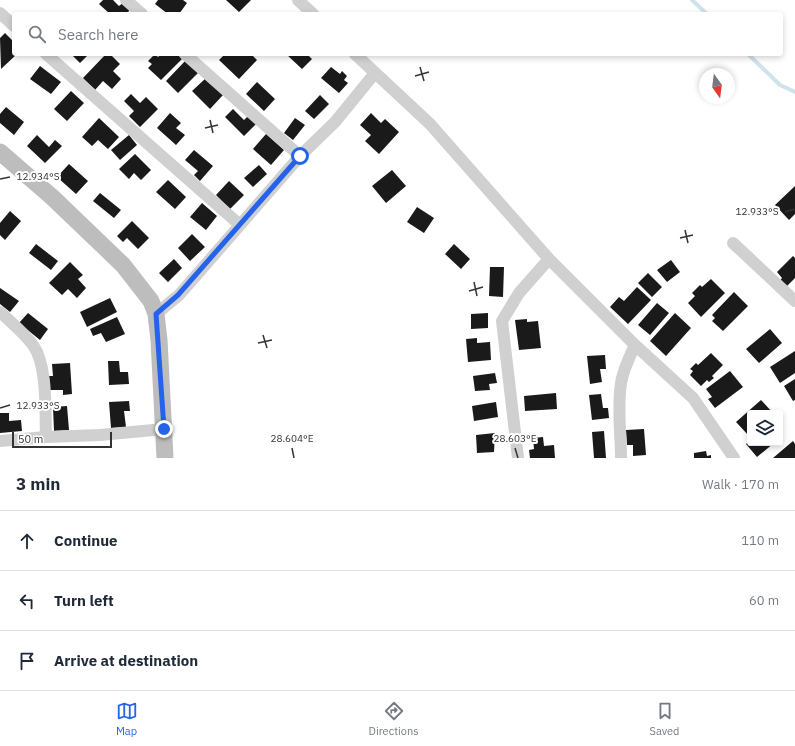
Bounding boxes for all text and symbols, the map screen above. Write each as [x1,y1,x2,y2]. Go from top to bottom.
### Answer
search box [12,12,783,56]
icon: search [26,23,48,45]
text: Search here [58,25,138,44]
north arrow [699,68,735,104]
route start [291,147,309,165]
text: 12.934°S [16,170,60,183]
text: 12.933°S [735,205,779,218]
text: 12.933°S [16,399,60,412]
map controls [747,410,783,446]
button: layers [747,410,783,446]
route end [155,420,173,438]
scale bar [12,430,112,449]
text: 50 m [18,432,43,446]
text: 28.604°E [270,432,314,445]
text: 28.603°E [493,432,537,445]
text: 3 min [16,473,60,495]
text: Walk · 170 m [702,476,779,493]
icon: ahead [16,530,38,552]
text: Continue [54,531,118,550]
text: 110 m [741,532,779,549]
icon: left [16,590,38,612]
text: Turn left [54,591,114,610]
text: 60 m [749,592,779,609]
icon: arrive [16,650,38,672]
text: Arrive at destination [54,651,198,670]
tab: Map [116,700,138,738]
tab: Directions [369,700,419,738]
tab: Saved [650,700,679,738]

